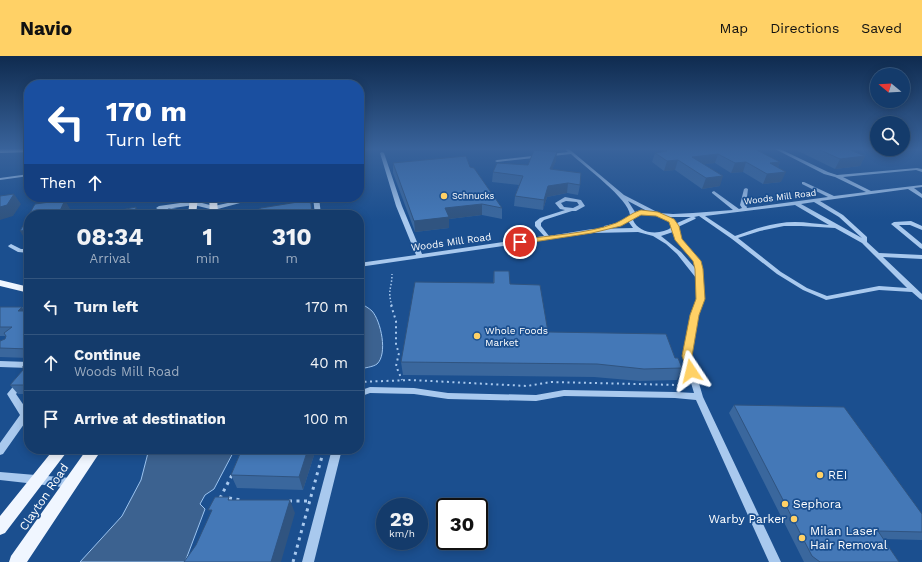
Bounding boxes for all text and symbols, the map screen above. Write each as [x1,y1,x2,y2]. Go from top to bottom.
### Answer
text: Navio [20,17,72,40]
text: Map [720,20,748,36]
text: Directions [770,20,839,36]
text: Saved [861,20,902,36]
north arrow [870,68,910,108]
map controls [870,68,910,156]
text: 170 m [106,95,187,128]
icon: left [40,96,92,148]
button: search [870,116,910,156]
text: Turn left [106,129,181,150]
icon: ahead [84,172,106,194]
text: Then [40,174,76,192]
street label: Woods Mill Road [743,188,817,206]
marker: Schnucks [439,191,449,201]
place label: Schnucks [452,191,495,201]
text: 08:34 [76,223,144,251]
text: 1 [203,223,213,251]
text: 310 [272,223,312,251]
pin [503,225,537,259]
street label: Woods Mill Road [410,231,492,253]
icon: arrive [509,231,531,253]
text: Arrival [90,251,130,266]
text: min [196,251,220,266]
text: m [286,251,298,266]
icon: left [40,296,62,318]
text: Turn left [74,298,138,316]
text: 170 m [305,298,348,316]
place label: Whole Foods Market [485,325,548,348]
marker: Whole Foods Market [472,331,482,341]
text: Continue [74,346,141,364]
position arrow [670,350,712,392]
icon: ahead [40,352,62,374]
text: 40 m [310,354,348,372]
text: Woods Mill Road [74,364,179,379]
icon: arrive [40,408,62,430]
text: Arrive at destination [74,410,226,428]
text: 100 m [304,410,348,428]
street label: Clayton Road [17,461,71,533]
place label: REI [828,468,847,482]
marker: REI [815,470,825,480]
place label: Sephora [793,497,841,511]
speed limit sign: 30 [436,498,488,550]
marker: Sephora [780,499,790,509]
text: 29 [390,507,414,531]
place label: Warby Parker [709,512,786,526]
marker: Warby Parker [789,514,799,524]
place label: Milan Laser Hair Removal [810,524,888,552]
text: km/h [389,528,415,539]
marker: Milan Laser Hair Removal [797,533,807,543]

